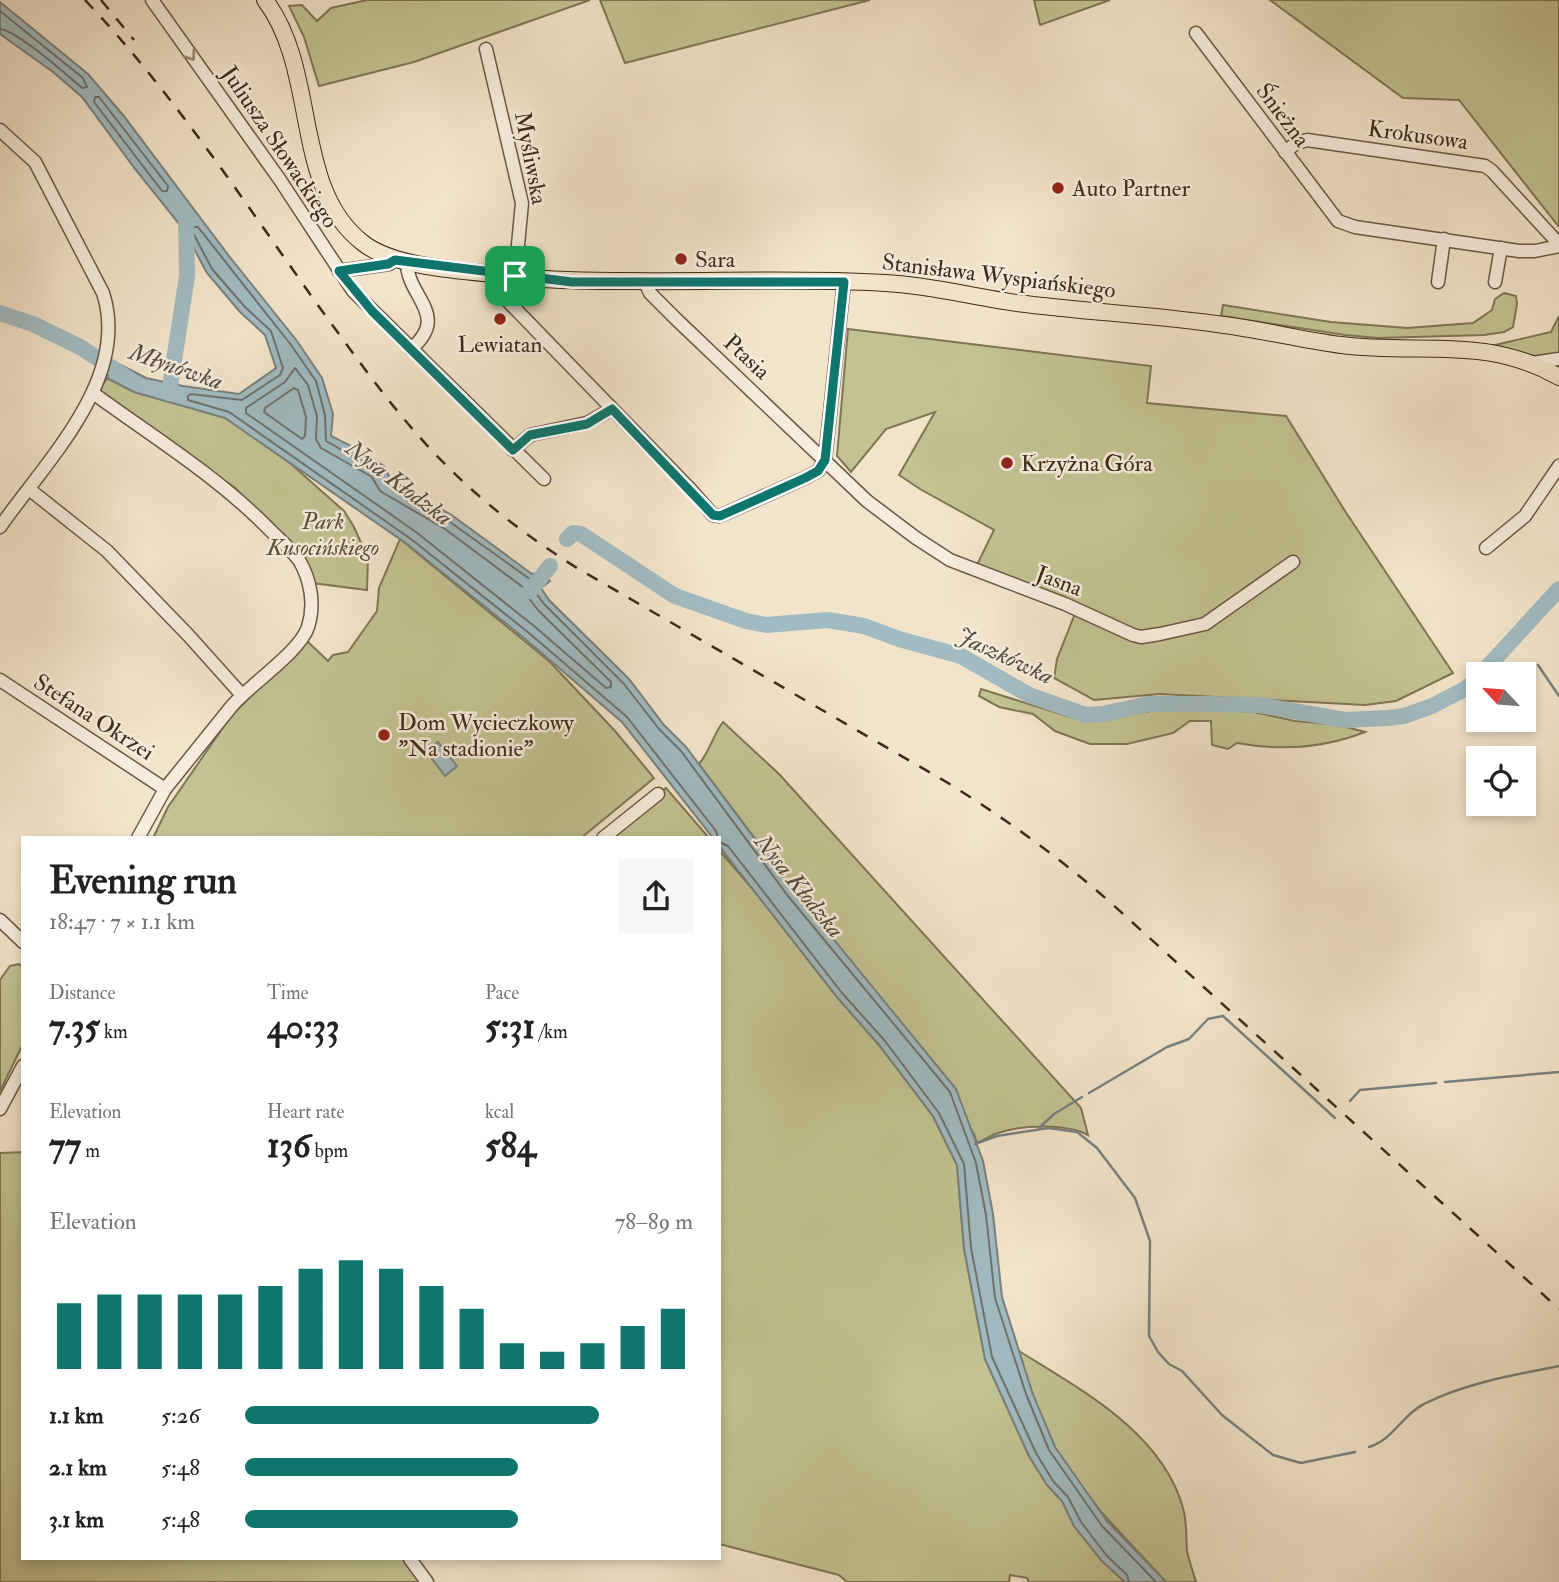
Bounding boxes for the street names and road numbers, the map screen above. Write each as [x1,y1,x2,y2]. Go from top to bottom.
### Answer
street label: Juliusza Słowackiego [214,60,345,234]
street label: Śnieżna [1250,77,1317,153]
street label: Myśliwska [508,109,554,207]
street label: Krokusowa [1366,114,1470,156]
street label: Stanisława Wyspiańskiego [880,247,1118,306]
street label: Ptasia [718,328,777,386]
street label: Jasna [1031,559,1087,603]
street label: Stefana Okrzei [28,667,160,767]

